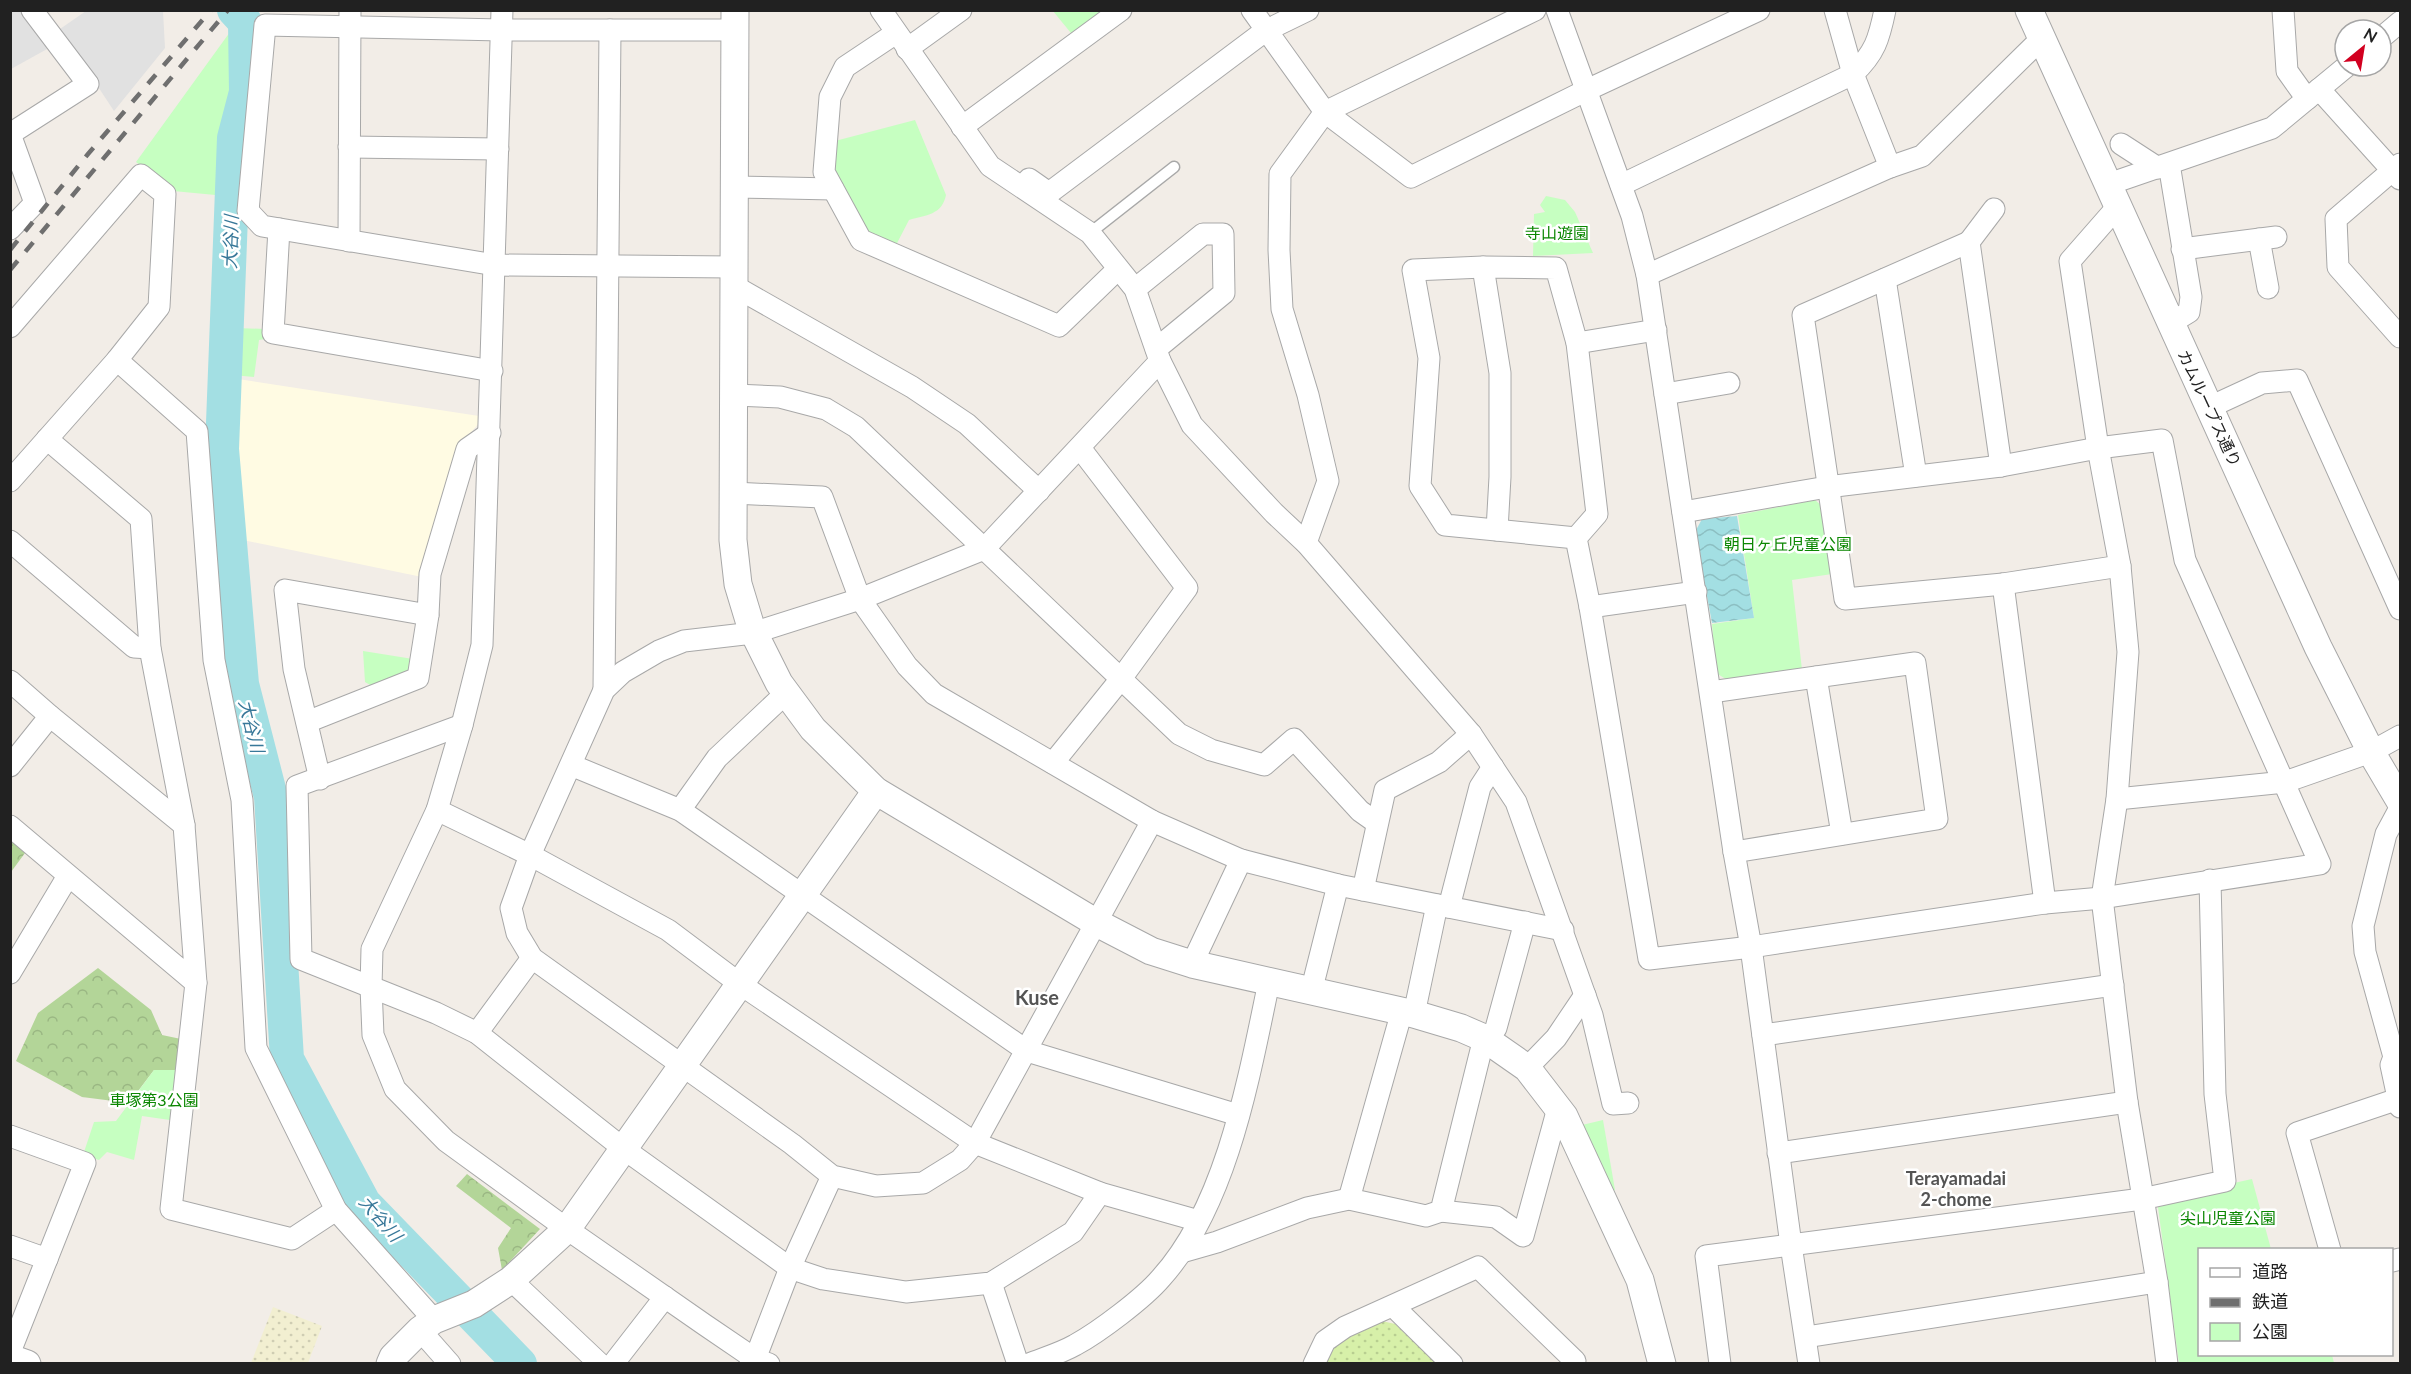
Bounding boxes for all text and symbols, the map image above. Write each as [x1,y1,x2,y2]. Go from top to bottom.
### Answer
north arrow [2333,18,2393,78]
text: N [2361,23,2381,46]
water label: 大谷川 [218,213,242,269]
park label: 寺山遊園 [1525,223,1589,242]
street label: カムループス通り [2175,346,2245,470]
park label: 朝日ヶ丘児童公園 [1724,534,1852,553]
water label: 大谷川 [235,697,270,757]
district label: Kuse [1015,985,1059,1009]
park label: 車塚第3公園 [109,1090,199,1109]
district label: Terayamadai 2-chome [1906,1167,2006,1210]
water label: 大谷川 [355,1190,408,1247]
park label: 尖山児童公園 [2180,1208,2276,1227]
legend [2198,1248,2393,1356]
text: 道路 [2252,1260,2288,1282]
text: 鉄道 [2252,1290,2288,1312]
text: 公園 [2252,1320,2288,1342]

